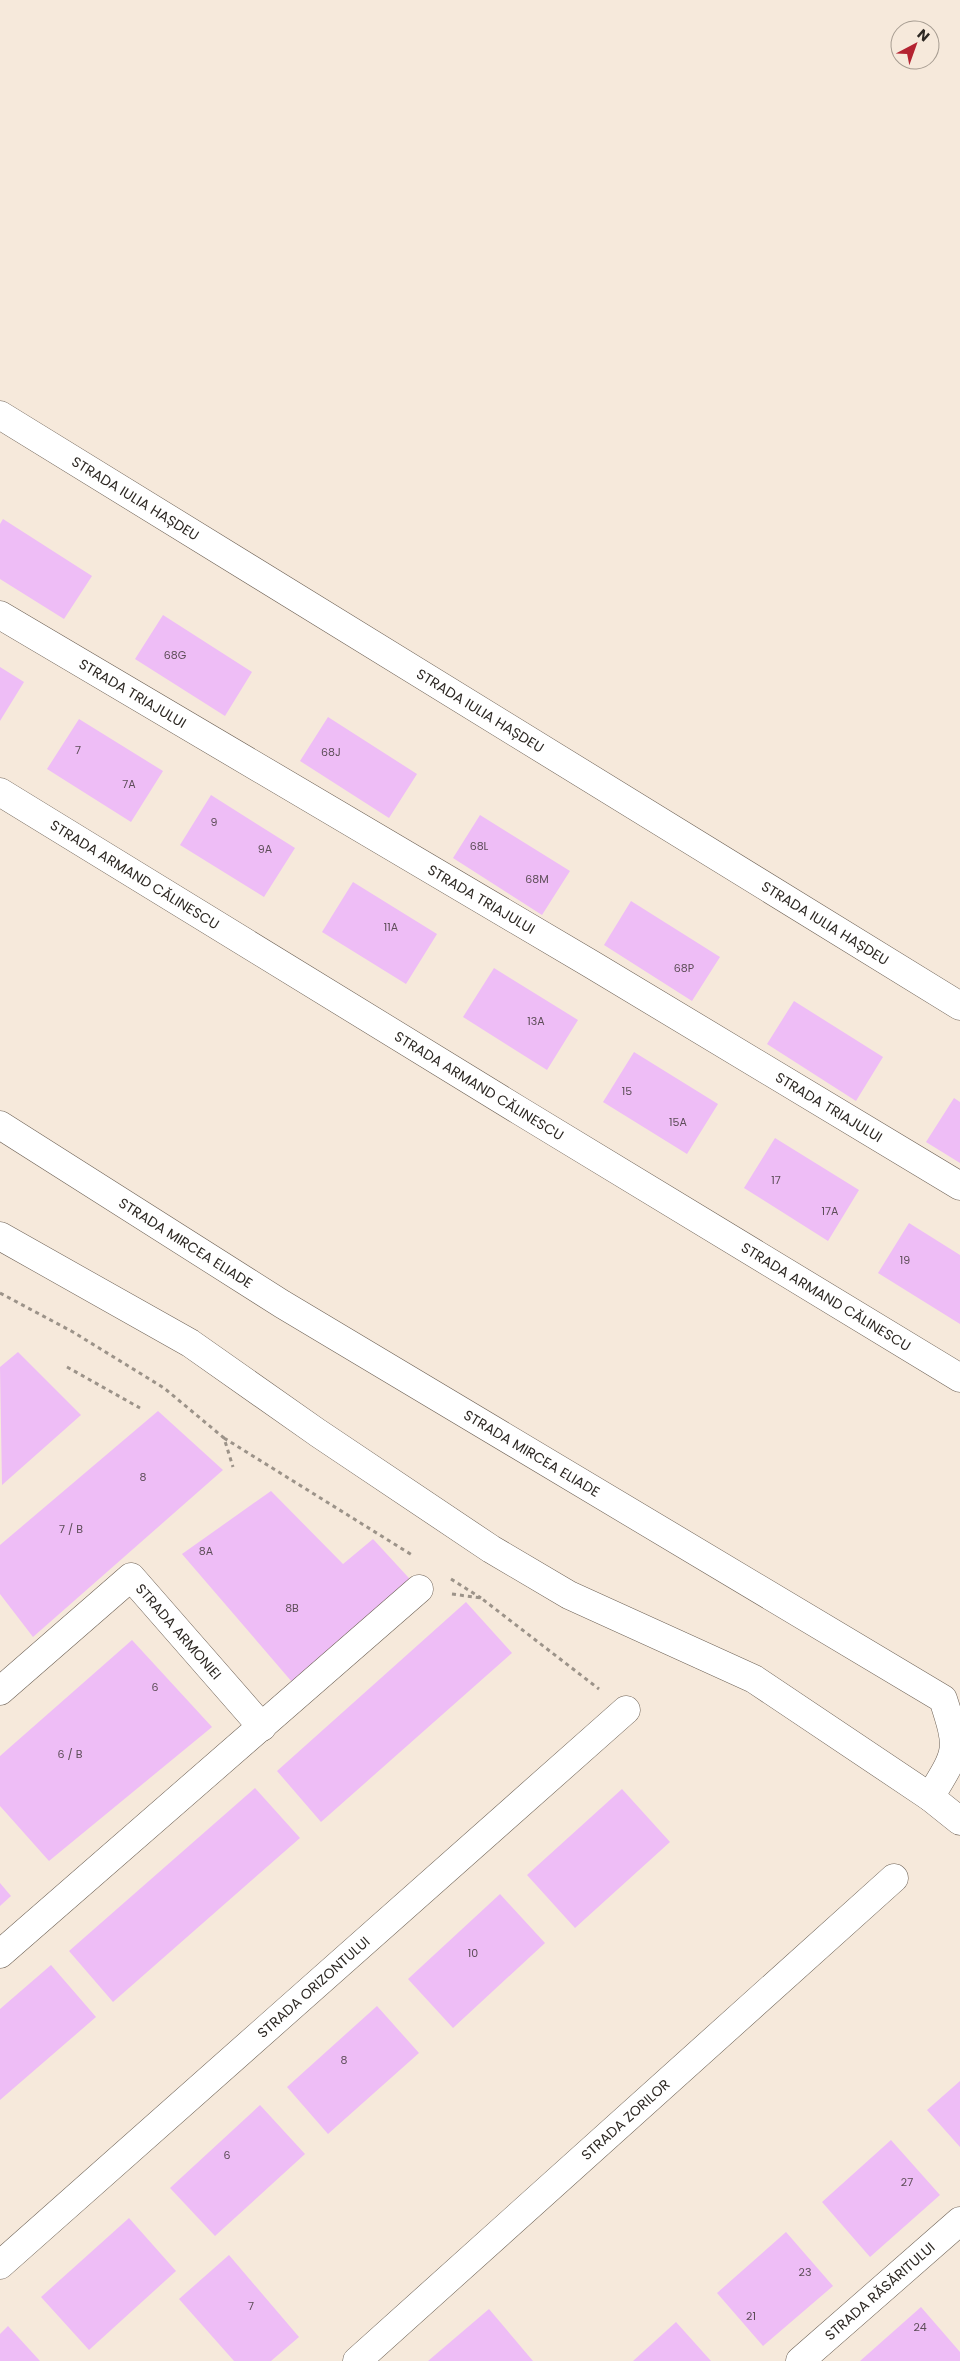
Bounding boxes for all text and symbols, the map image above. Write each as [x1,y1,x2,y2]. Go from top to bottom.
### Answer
north arrow [890,20,940,70]
text: N [913,24,934,46]
street label: STRADA IULIA HAȘDEU [68,451,203,545]
house number: 68G [164,647,187,663]
street label: STRADA TRIAJULUI [75,654,190,733]
street label: STRADA IULIA HAȘDEU [413,664,548,758]
house number: 7 [75,742,81,758]
house number: 68J [321,744,341,760]
house number: 7A [122,776,136,792]
house number: 9 [211,814,218,830]
street label: STRADA ARMAND CĂLINESCU [46,815,223,934]
house number: 68L [470,838,489,854]
house number: 9A [258,841,273,857]
street label: STRADA TRIAJULUI [424,860,539,939]
house number: 68M [525,871,549,887]
street label: STRADA IULIA HAȘDEU [758,876,893,970]
house number: 11A [384,919,399,935]
house number: 68P [674,960,694,976]
house number: 13A [527,1013,545,1029]
street label: STRADA ARMAND CĂLINESCU [391,1026,567,1145]
street label: STRADA TRIAJULUI [772,1067,886,1147]
house number: 15 [622,1083,632,1099]
house number: 15A [669,1114,688,1130]
house number: 17 [771,1172,781,1188]
street label: STRADA MIRCEA ELIADE [115,1193,257,1293]
house number: 17A [822,1203,839,1219]
street label: STRADA ARMAND CĂLINESCU [737,1238,915,1356]
house number: 19 [900,1252,910,1268]
street label: STRADA MIRCEA ELIADE [460,1405,604,1502]
house number: 8 [140,1469,147,1485]
house number: 7 / B [59,1521,83,1537]
house number: 8A [199,1543,214,1559]
street label: STRADA ARMONIEI [131,1579,226,1684]
house number: 8B [285,1600,299,1616]
house number: 6 [152,1679,159,1695]
house number: 6 / B [58,1746,83,1762]
street label: STRADA ORIZONTULUI [253,1932,374,2042]
house number: 10 [468,1945,478,1961]
house number: 8 [341,2052,348,2068]
street label: STRADA ZORILOR [577,2074,674,2165]
house number: 6 [224,2147,231,2163]
house number: 27 [901,2174,913,2190]
street label: STRADA RĂSĂRITULUI [820,2237,939,2345]
house number: 23 [799,2264,811,2280]
house number: 7 [248,2298,254,2314]
house number: 21 [746,2308,756,2324]
house number: 24 [913,2319,927,2335]

